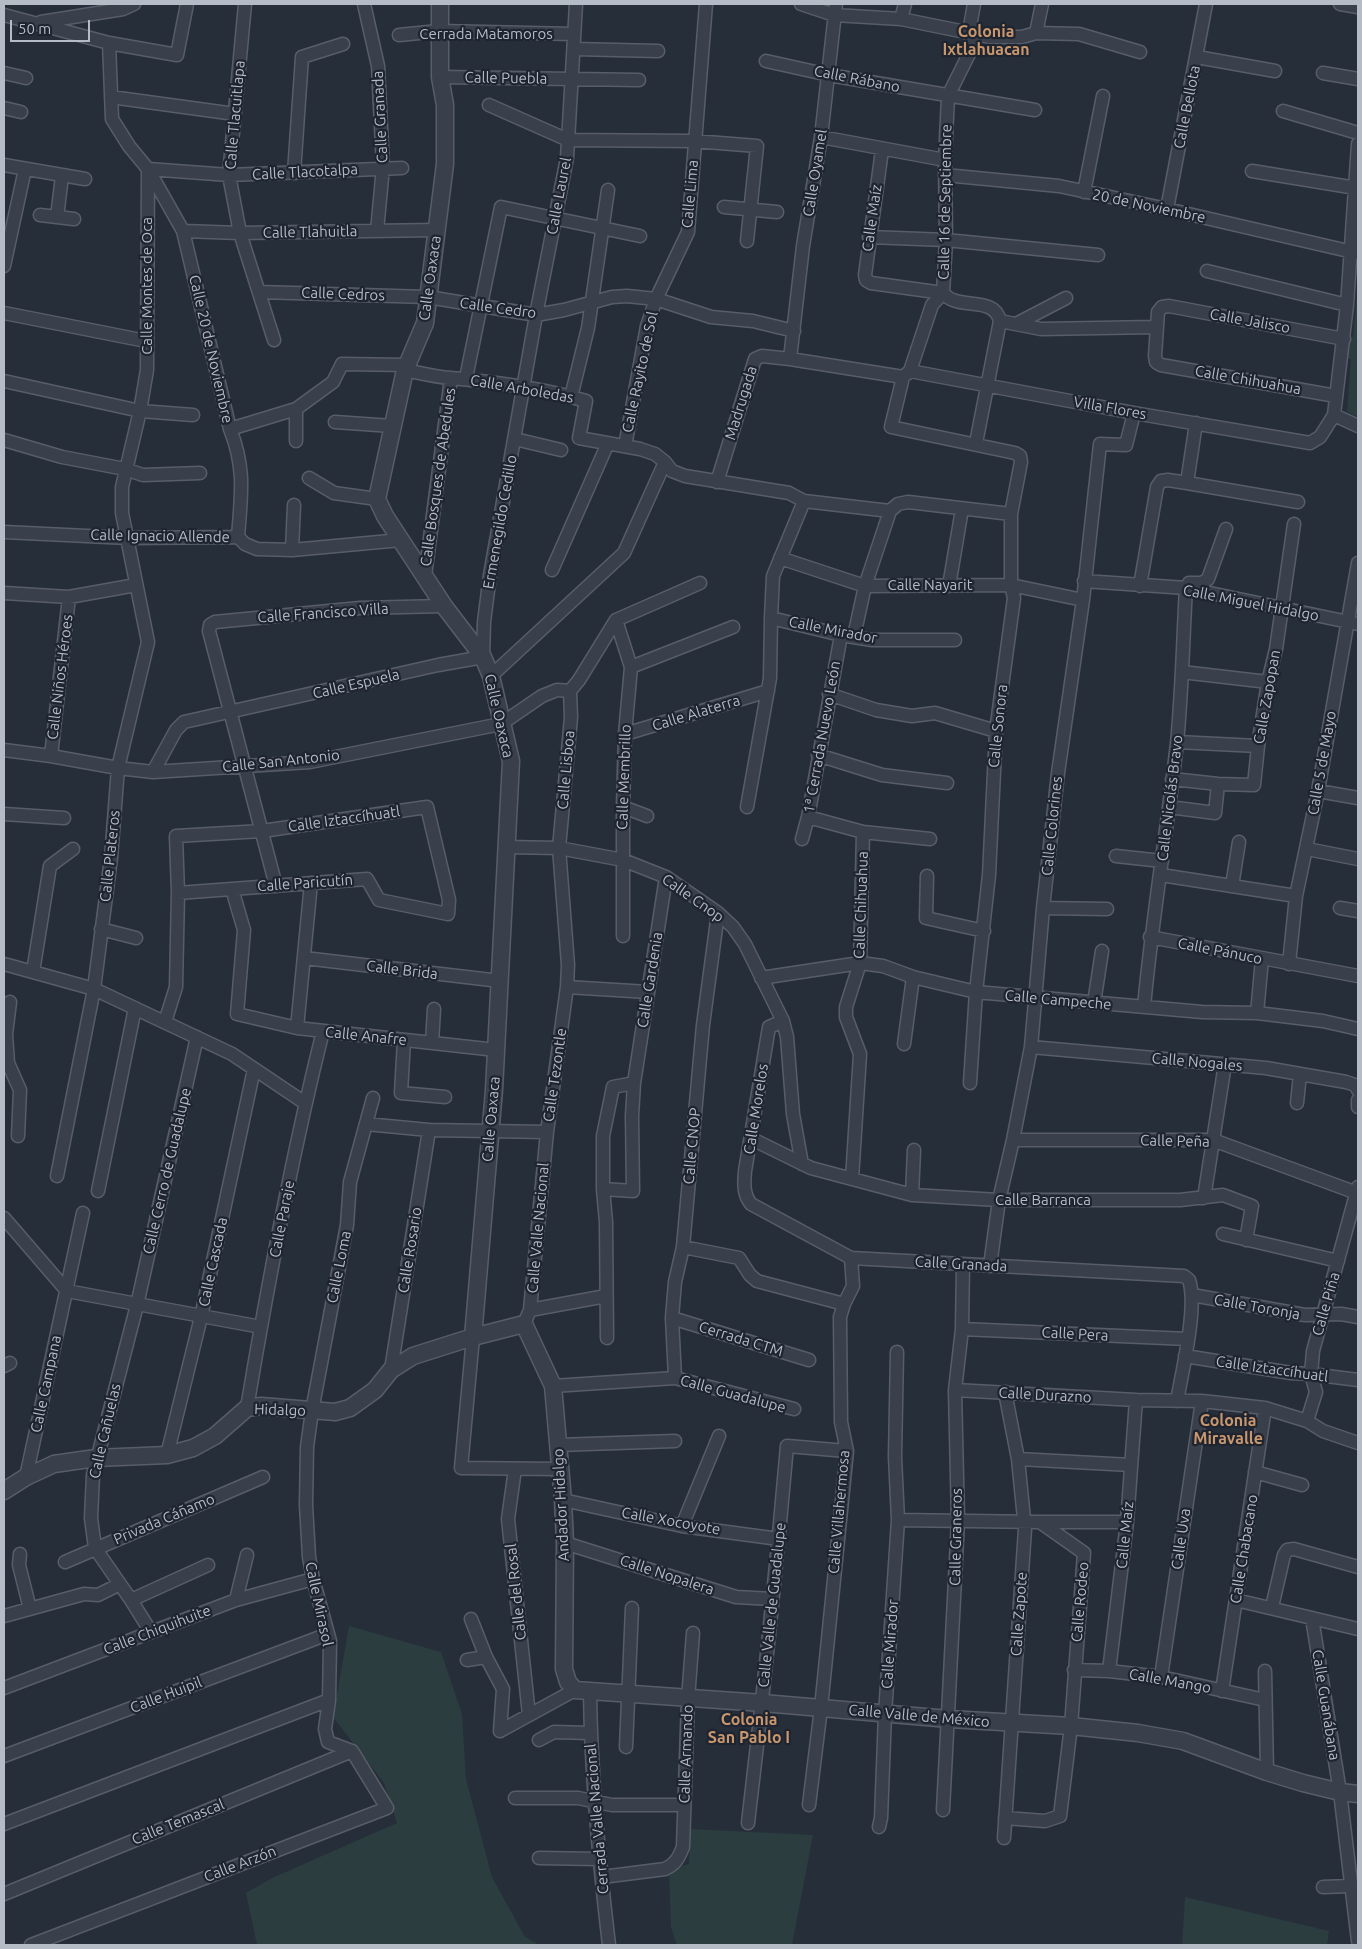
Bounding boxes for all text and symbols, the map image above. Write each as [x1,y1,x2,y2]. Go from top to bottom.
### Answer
scale bar [12,10,92,42]
text: 50 m [18,20,51,37]
district label: Colonia Ixtlahuacan [942,22,1030,60]
street label: Cerrada Matamoros [419,25,553,43]
street label: Calle Tlacuitlapa [221,60,249,170]
street label: Calle Rábano [812,62,902,96]
street label: Calle Bellota [1170,64,1204,150]
street label: Calle Puebla [464,68,548,88]
street label: Calle Granada [369,70,391,164]
street label: Calle 16 de Septiembre [935,124,955,280]
street label: Calle Oyamel [799,128,831,218]
street label: Calle Laurel [543,156,575,236]
street label: Calle Lima [678,159,702,229]
street label: Calle Tlacotalpa [252,160,358,184]
street label: Calle Maíz [858,183,886,253]
street label: 20 de Noviembre [1091,185,1207,227]
street label: Calle Montes de Oca [138,217,156,355]
street label: Calle Tlahuitla [262,222,358,242]
street label: Calle Oaxaca [415,234,445,322]
street label: Calle 20 de Noviembre [185,273,237,425]
street label: Calle Cedros [301,284,385,304]
street label: Calle Cedro [459,294,537,322]
street label: Calle Jalisco [1208,305,1292,337]
street label: Calle Rayito de Sol [618,310,662,434]
street label: Calle Chihuahua [1193,362,1303,398]
street label: Madrugada [721,364,761,442]
street label: Calle Arboledas [469,371,575,407]
street label: Calle Bosques de Abedules [417,387,459,567]
street label: Villa Flores [1072,393,1148,423]
street label: Ermenegildo Cedillo [479,454,521,590]
street label: Calle Ignacio Allende [90,526,230,546]
street label: Calle Nayarit [887,576,973,594]
street label: Calle Miguel Hidalgo [1182,581,1320,625]
street label: Calle Francisco Villa [257,599,389,627]
street label: Calle Niños Héroes [43,613,77,741]
street label: Calle Mirador [787,613,879,647]
street label: Calle Zapopan [1250,649,1284,745]
street label: 1ª Cerrada Nuevo León [800,659,844,815]
street label: Calle Espuela [311,665,401,703]
street label: Calle Oaxaca [481,672,517,760]
street label: Calle Sonora [985,683,1011,769]
street label: Calle Alaterra [650,691,742,735]
street label: Calle 5 de Mayo [1304,709,1340,817]
street label: Calle Membrillo [613,724,635,830]
street label: Calle Lisboa [554,730,578,810]
street label: Calle Nicolás Bravo [1153,734,1187,862]
street label: Calle San Antonio [221,746,341,776]
street label: Calle Colorines [1038,775,1066,877]
street label: Calle Iztaccíhuatl [287,802,401,836]
street label: Calle Plateros [96,809,124,903]
street label: Calle Chihuahua [850,851,872,959]
street label: Calle Cnop [658,870,728,926]
street label: Calle Paricutín [256,871,354,895]
street label: Calle Gardenia [634,931,666,1029]
street label: Calle Pánuco [1176,934,1264,968]
street label: Calle Brida [365,957,439,983]
street label: Calle Campeche [1004,986,1112,1014]
street label: Calle Anafre [324,1023,408,1049]
street label: Calle Tezontle [540,1027,570,1123]
street label: Calle Nogales [1151,1049,1243,1075]
street label: Calle Morelos [740,1062,772,1156]
street label: Calle Oaxaca [478,1076,504,1162]
street label: Calle Cerro de Guadalupe [139,1086,195,1256]
street label: Calle CNOP [680,1107,704,1185]
street label: Calle Peña [1140,1131,1210,1151]
street label: Calle Valle Nacional [523,1162,553,1294]
street label: Calle Paraje [266,1179,298,1259]
street label: Calle Barranca [995,1191,1091,1209]
street label: Calle Rosario [394,1206,426,1294]
street label: Calle Cascada [195,1216,231,1308]
street label: Calle Loma [323,1229,355,1305]
street label: Calle Granada [914,1253,1008,1275]
street label: Calle Piña [1308,1270,1344,1338]
street label: Calle Toronja [1212,1291,1302,1323]
street label: Cerrada CTM [697,1318,785,1360]
street label: Calle Pera [1041,1323,1109,1345]
street label: Calle Campana [27,1334,65,1434]
street label: Calle Iztaccíhuatl [1215,1352,1329,1386]
street label: Calle Guadalupe [678,1371,788,1417]
street label: Calle Cañuelas [85,1382,125,1480]
street label: Calle Durazno [998,1384,1092,1406]
street label: Hidalgo [254,1400,306,1420]
district label: Colonia Miravalle [1193,1411,1263,1449]
street label: Andador Hidalgo [549,1448,573,1562]
street label: Calle Villahermosa [825,1449,853,1575]
street label: Calle Graneros [946,1488,966,1586]
street label: Privada Cáñamo [111,1490,217,1548]
street label: Calle Chabacano [1226,1493,1262,1605]
street label: Calle Maíz [1113,1500,1137,1570]
street label: Calle Xocoyote [620,1503,722,1539]
street label: Calle Uva [1168,1507,1194,1571]
street label: Calle Valle de Guadalupe [754,1522,790,1688]
street label: Calle del Rosal [502,1543,530,1641]
street label: Calle Nopalera [618,1551,716,1599]
street label: Calle Mirasol [301,1560,337,1648]
street label: Calle Rodeo [1068,1561,1092,1643]
street label: Calle Zapote [1007,1571,1031,1657]
street label: Calle Mirador [878,1599,902,1689]
street label: Calle Chiquihuite [101,1601,213,1659]
street label: Calle Guanábana [1308,1648,1344,1762]
street label: Calle Mango [1127,1665,1213,1697]
street label: Calle Huipil [128,1673,204,1717]
street label: Calle Valle de México [848,1701,990,1731]
street label: Calle Armando [675,1704,697,1804]
district label: Colonia San Pablo I [708,1710,790,1748]
street label: Cerrada Valle Nacional [581,1743,613,1895]
street label: Calle Temascal [129,1795,227,1849]
street label: Calle Arzón [201,1842,279,1886]

